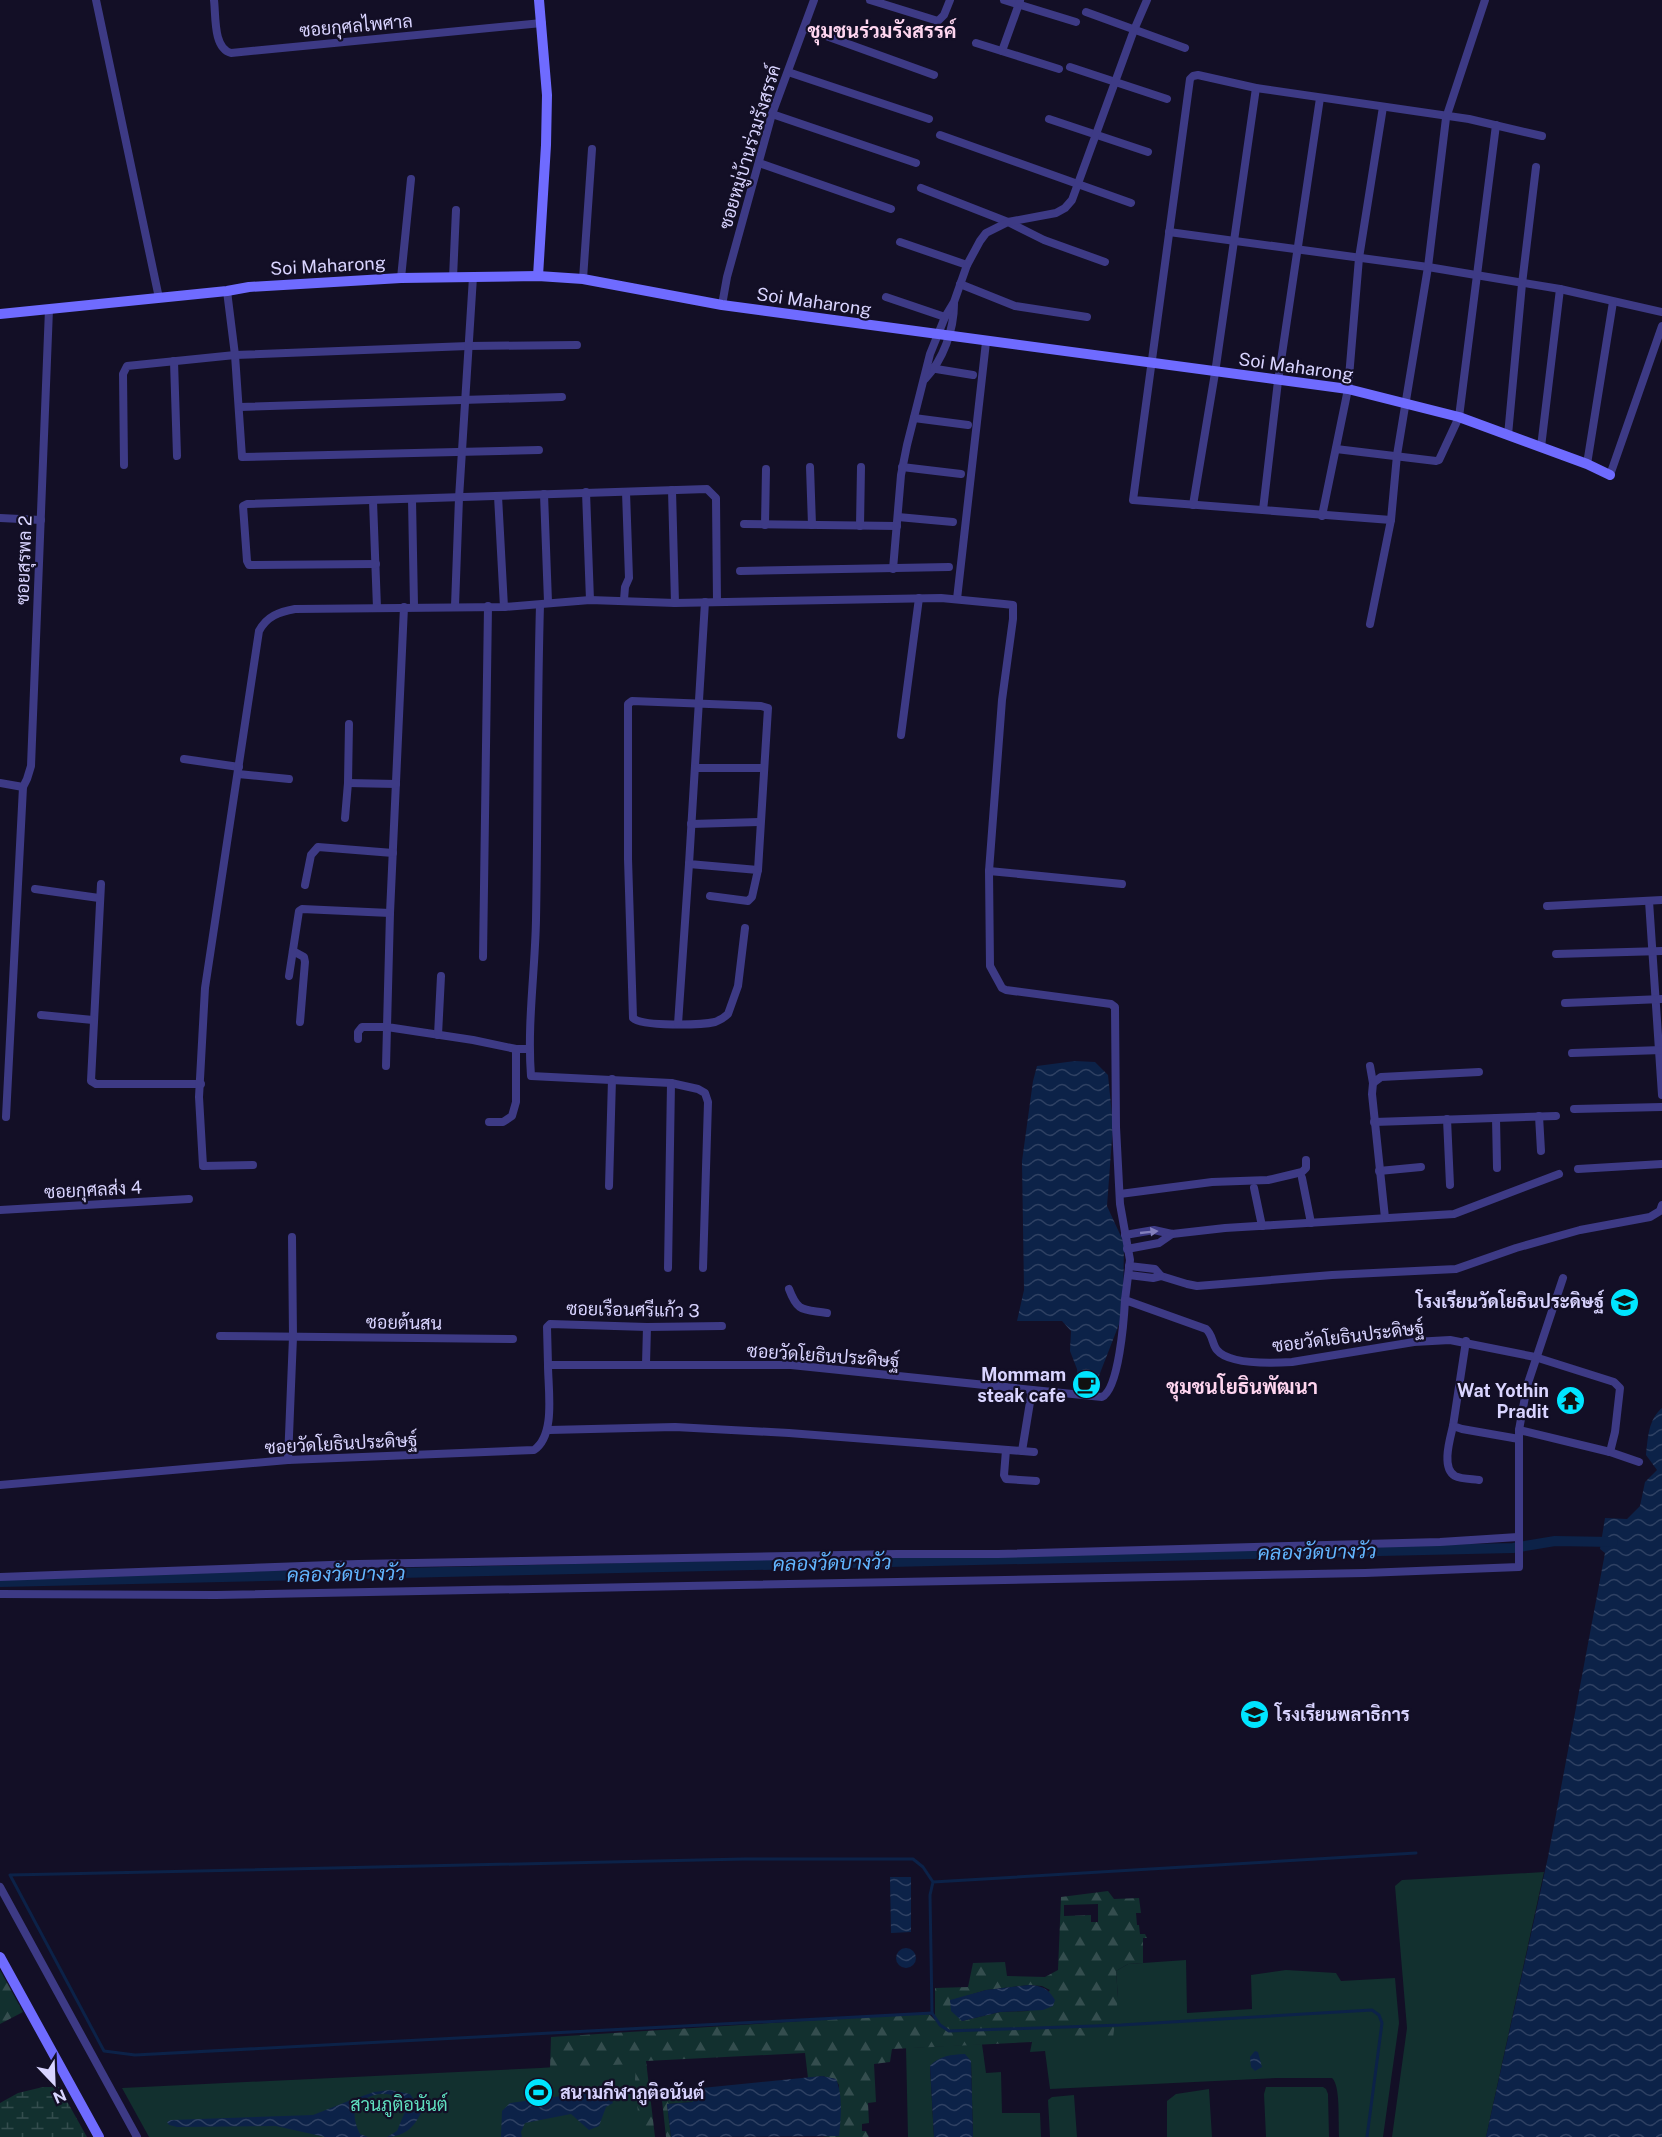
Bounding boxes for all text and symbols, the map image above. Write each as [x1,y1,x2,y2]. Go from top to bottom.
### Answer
street label: ซอยกุศลไพศาล [298,8,414,43]
district label: ชุมชนร่วมรังสรรค์ [808,18,957,46]
street label: ซอยหมู่บ้านร่วมรังสรรค์ [713,62,787,232]
street label: Soi Maharong [270,252,386,279]
street label: Soi Maharong [755,283,873,320]
street label: Soi Maharong [1237,348,1355,385]
street label: ซอยสุรพล 2 [11,515,38,605]
street label: ซอยกุศลส่ง 4 [43,1175,143,1205]
one-way arrow [1139,1227,1158,1236]
school or university icon: โรงเรียนวัดโยธินประดิษฐ์ [1609,1286,1641,1318]
place label: โรงเรียนวัดโยธินประดิษฐ์ [1415,1289,1605,1314]
street label: ซอยเรือนศรีแก้ว 3 [566,1296,700,1321]
street label: ซอยต้นสน [366,1310,442,1334]
street label: ซอยวัดโยธินประดิษฐ์ [1271,1315,1425,1358]
street label: ซอยวัดโยธินประดิษฐ์ [746,1338,900,1373]
place label: Mommam steak cafe [977,1364,1066,1406]
cafe icon: Mommam steak cafe [1071,1369,1103,1401]
district label: ชุมชนโยธินพัฒนา [1166,1373,1318,1402]
place label: Wat Yothin Pradit [1457,1380,1549,1422]
temple icon: Wat Yothin Pradit [1554,1385,1586,1417]
street label: ซอยวัดโยธินประดิษฐ์ [264,1427,418,1460]
water label: คลองวัดบางวัว [1257,1539,1377,1565]
water label: คลองวัดบางวัว [772,1550,892,1576]
water label: คลองวัดบางวัว [286,1561,406,1587]
school or university icon: โรงเรียนพลาธิการ [1238,1699,1270,1731]
place label: โรงเรียนพลาธิการ [1274,1702,1410,1725]
north arrow [24,2053,84,2113]
sports icon: สนามกีฬาภูติอนันต์ [523,2077,555,2109]
place label: สนามกีฬาภูติอนันต์ [560,2080,705,2106]
text: N [50,2085,69,2108]
park label: สวนภูติอนันต์ [350,2092,448,2118]

